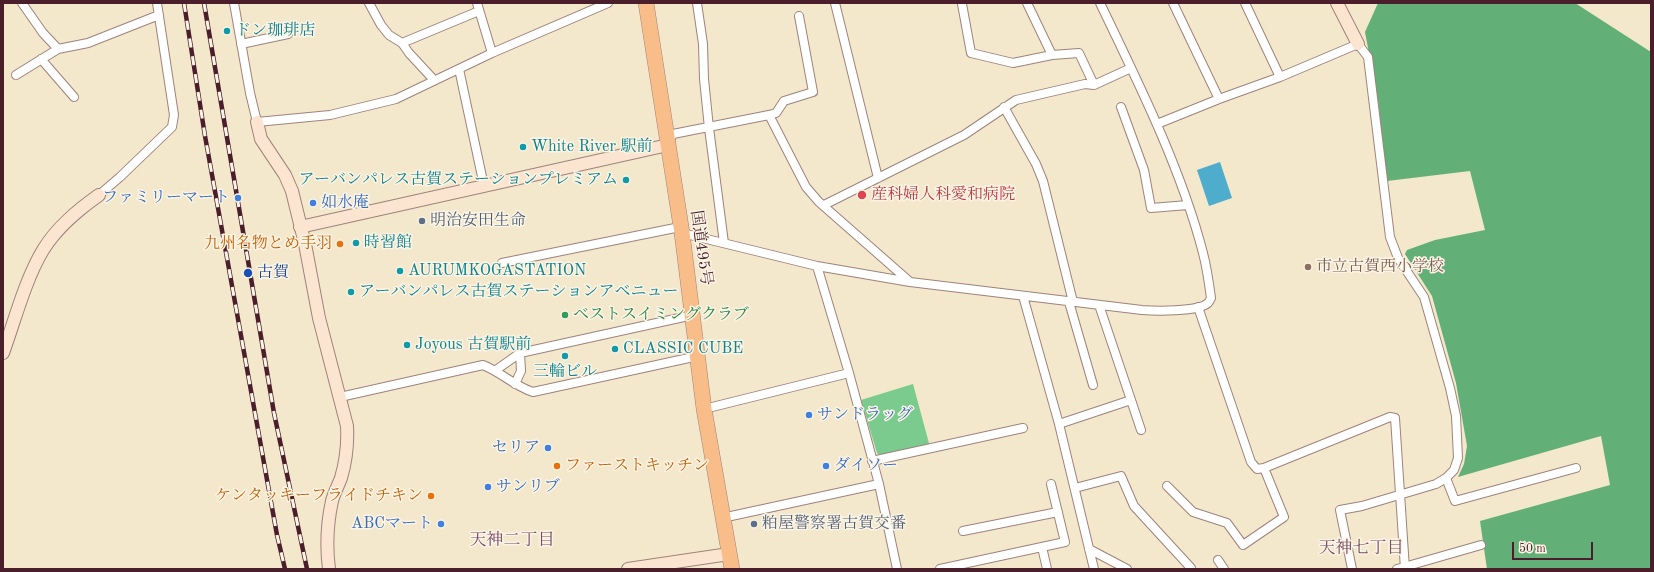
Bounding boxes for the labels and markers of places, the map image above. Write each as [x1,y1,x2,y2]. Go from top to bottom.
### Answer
place label: ドン珈琲店 [235,21,315,41]
marker: ドン珈琲店 [222,26,232,36]
place label: White River 駅前 [531,137,652,157]
marker: White River 駅前 [518,142,528,152]
place label: アーバンパレス古賀ステーションプレミアム [298,170,618,190]
marker: アーバンパレス古賀ステーションプレミアム [621,175,631,185]
place label: 産科婦人科愛和病院 [871,185,1015,205]
place label: ファミリーマート [102,188,230,208]
marker: 産科婦人科愛和病院 [856,189,868,201]
marker: ファミリーマート [233,193,243,203]
place label: 如水庵 [321,193,369,213]
marker: 如水庵 [308,198,318,208]
place label: 明治安田生命 [430,211,526,231]
marker: 明治安田生命 [417,216,427,226]
place label: 時習館 [364,233,412,253]
place label: 九州名物とめ手羽 [204,234,332,254]
marker: 時習館 [351,238,361,248]
marker: 九州名物とめ手羽 [335,239,345,249]
place label: 市立古賀西小学校 [1316,257,1444,277]
place label: AURUMKOGASTATION [408,261,586,281]
marker: 市立古賀西小学校 [1303,262,1313,272]
place label: 古賀 [257,263,289,283]
marker: AURUMKOGASTATION [395,266,405,276]
marker: 古賀 [242,267,254,279]
place label: アーバンパレス古賀ステーションアベニュー [359,282,679,302]
marker: アーバンパレス古賀ステーションアベニュー [346,287,356,297]
place label: ベストスイミングクラブ [573,305,749,325]
marker: ベストスイミングクラブ [560,310,570,320]
place label: Joyous 古賀駅前 [415,335,531,355]
place label: CLASSIC CUBE [623,339,743,359]
marker: Joyous 古賀駅前 [402,340,412,350]
marker: CLASSIC CUBE [610,344,620,354]
marker: 三輪ビル [560,351,570,361]
place label: 三輪ビル [533,362,597,382]
place label: サンドラッグ [817,405,913,425]
marker: サンドラッグ [804,410,814,420]
place label: セリア [492,438,540,458]
marker: セリア [543,443,553,453]
place label: ファーストキッチン [565,456,709,476]
place label: ダイソー [834,456,898,476]
marker: ファーストキッチン [552,461,562,471]
marker: ダイソー [821,461,831,471]
place label: サンリブ [496,477,560,497]
marker: サンリブ [483,482,493,492]
place label: ケンタッキーフライドチキン [215,486,423,506]
marker: ケンタッキーフライドチキン [426,491,436,501]
place label: ABCマート [351,514,433,534]
place label: 粕屋警察署古賀交番 [762,514,906,534]
marker: ABCマート [436,519,446,529]
marker: 粕屋警察署古賀交番 [749,519,759,529]

